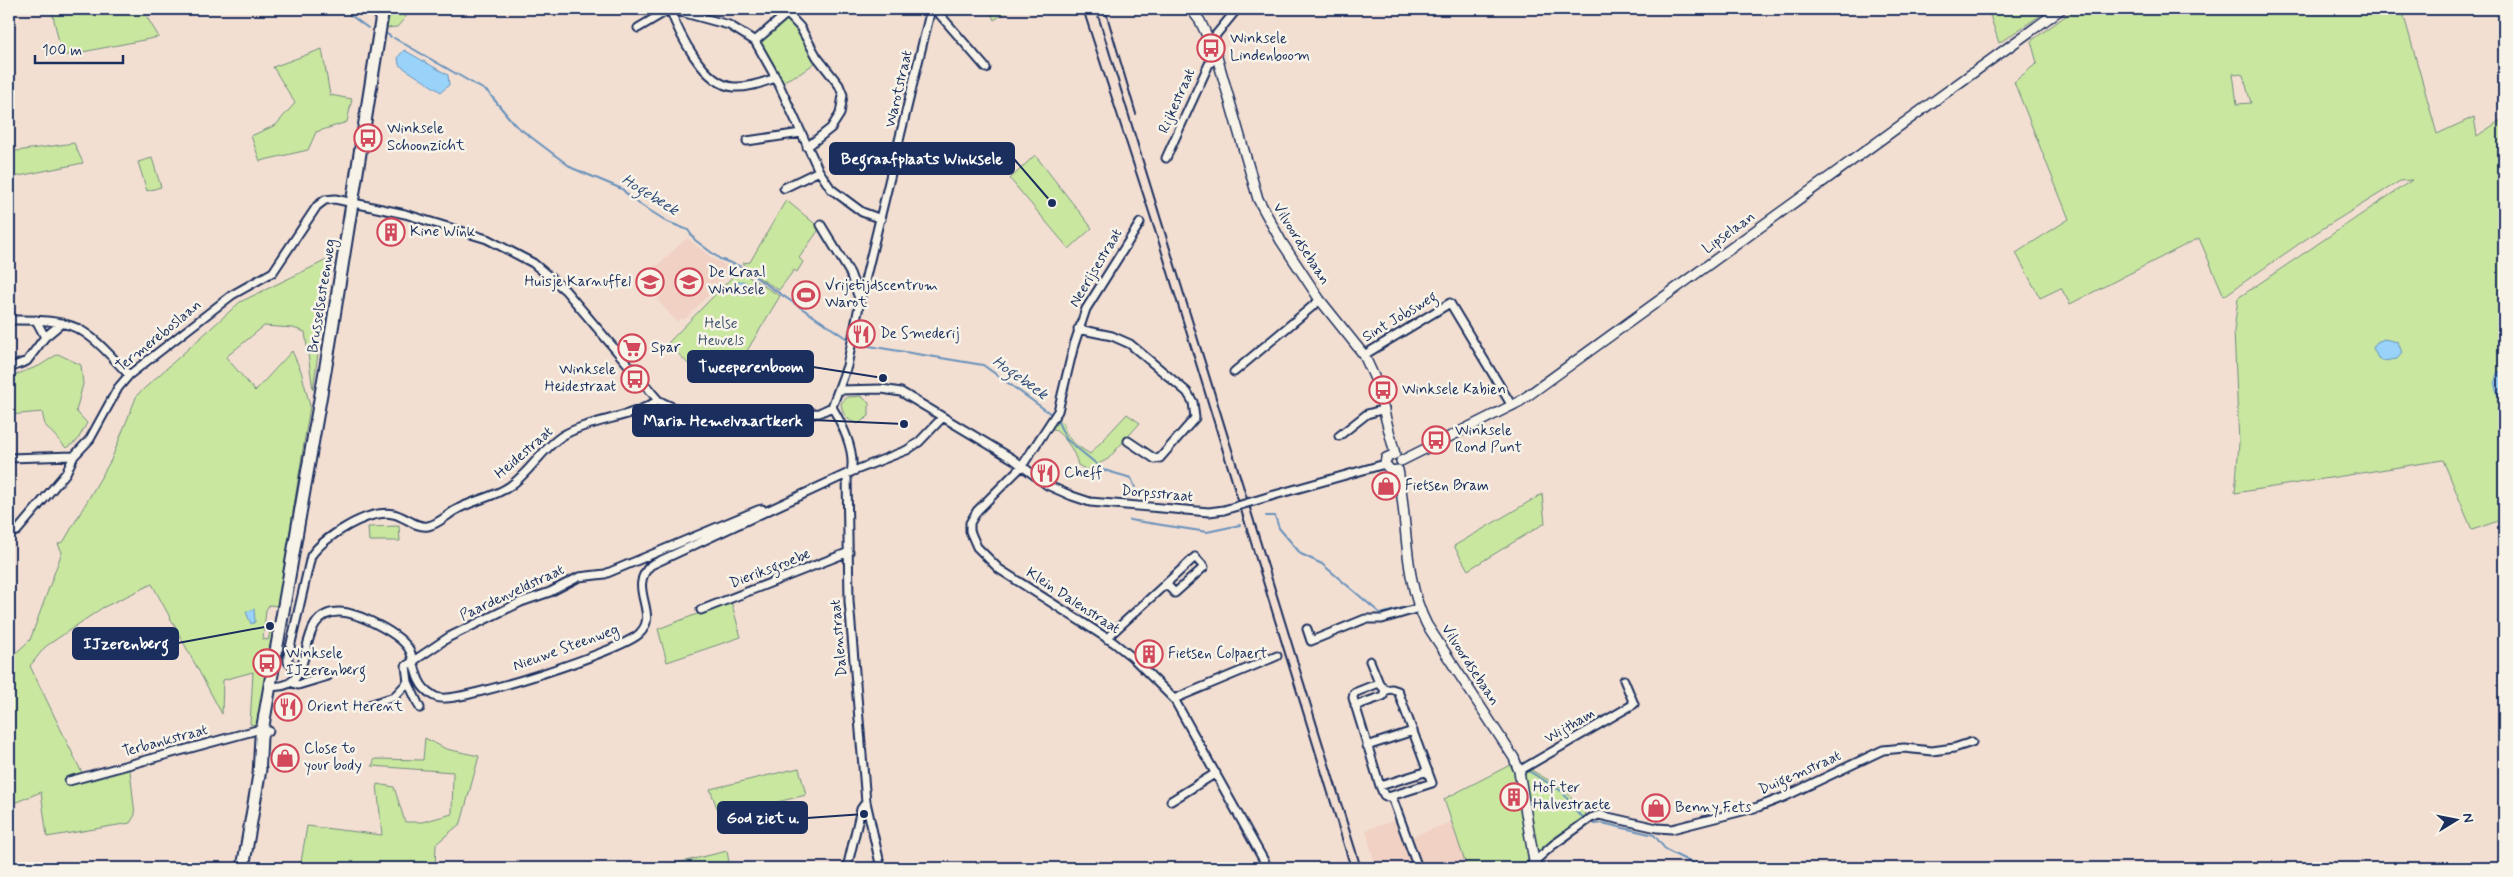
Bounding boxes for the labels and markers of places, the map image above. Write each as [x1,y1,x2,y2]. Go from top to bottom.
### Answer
place label: Winksele Lindenboom [1230,29,1310,66]
bus stop icon: Winksele Lindenboom [1196,33,1226,63]
place label: Winksele Schoonzicht [387,119,465,156]
bus stop icon: Winksele Schoonzicht [353,123,383,153]
callout: Begraafplaats Winksele [830,143,1014,174]
building icon: Kine Wink [376,217,406,247]
place label: Kine Wink [410,222,476,242]
place label: De Kraal Winksele [708,263,766,300]
school or university icon: Huisje Karnuffel [635,267,665,297]
school or university icon: De Kraal Winksele [674,267,704,297]
place label: Huisje Karnuffel [525,272,631,292]
place label: Vrijetijdscentrum Warot [825,276,938,313]
sports icon: Vrijetijdscentrum Warot [791,280,821,310]
restaurant icon: De Smederij [846,319,876,349]
place label: De Smederij [880,324,959,344]
supermarket icon: Spar [617,333,647,363]
place label: Spar [651,338,681,358]
callout: Tweeperenboom [688,351,813,382]
place label: Winksele Heidestraat [545,360,616,397]
bus stop icon: Winksele Heidestraat [620,364,650,394]
bus stop icon: Winksele Kabien [1368,375,1398,405]
place label: Winksele Kabien [1402,380,1506,400]
callout: Maria Hemelvaartkerk [633,405,813,436]
place label: Winksele Rond Punt [1455,421,1522,458]
bus stop icon: Winksele Rond Punt [1421,425,1451,455]
restaurant icon: Cheff [1030,458,1060,488]
place label: Cheff [1064,463,1102,483]
shop icon: Fietsen Bram [1371,471,1401,501]
place label: Fietsen Bram [1405,476,1489,496]
callout: IJzerenberg [73,628,178,659]
building icon: Fietsen Colpaert [1134,639,1164,669]
place label: Winksele IJzerenberg [286,644,366,682]
place label: Fietsen Colpaert [1168,644,1267,664]
bus stop icon: Winksele IJzerenberg [252,648,282,678]
restaurant icon: Orient Herent [273,692,303,722]
place label: Orient Herent [307,697,403,717]
place label: Close to your body [304,739,362,776]
shop icon: Close to your body [270,743,300,773]
place label: Hof ter Halvestraete [1533,778,1611,815]
building icon: Hof ter Halvestraete [1499,782,1529,812]
shop icon: Benny Fets [1641,793,1671,823]
place label: Benny Fets [1675,798,1752,818]
callout: God ziet u. [718,802,807,833]

